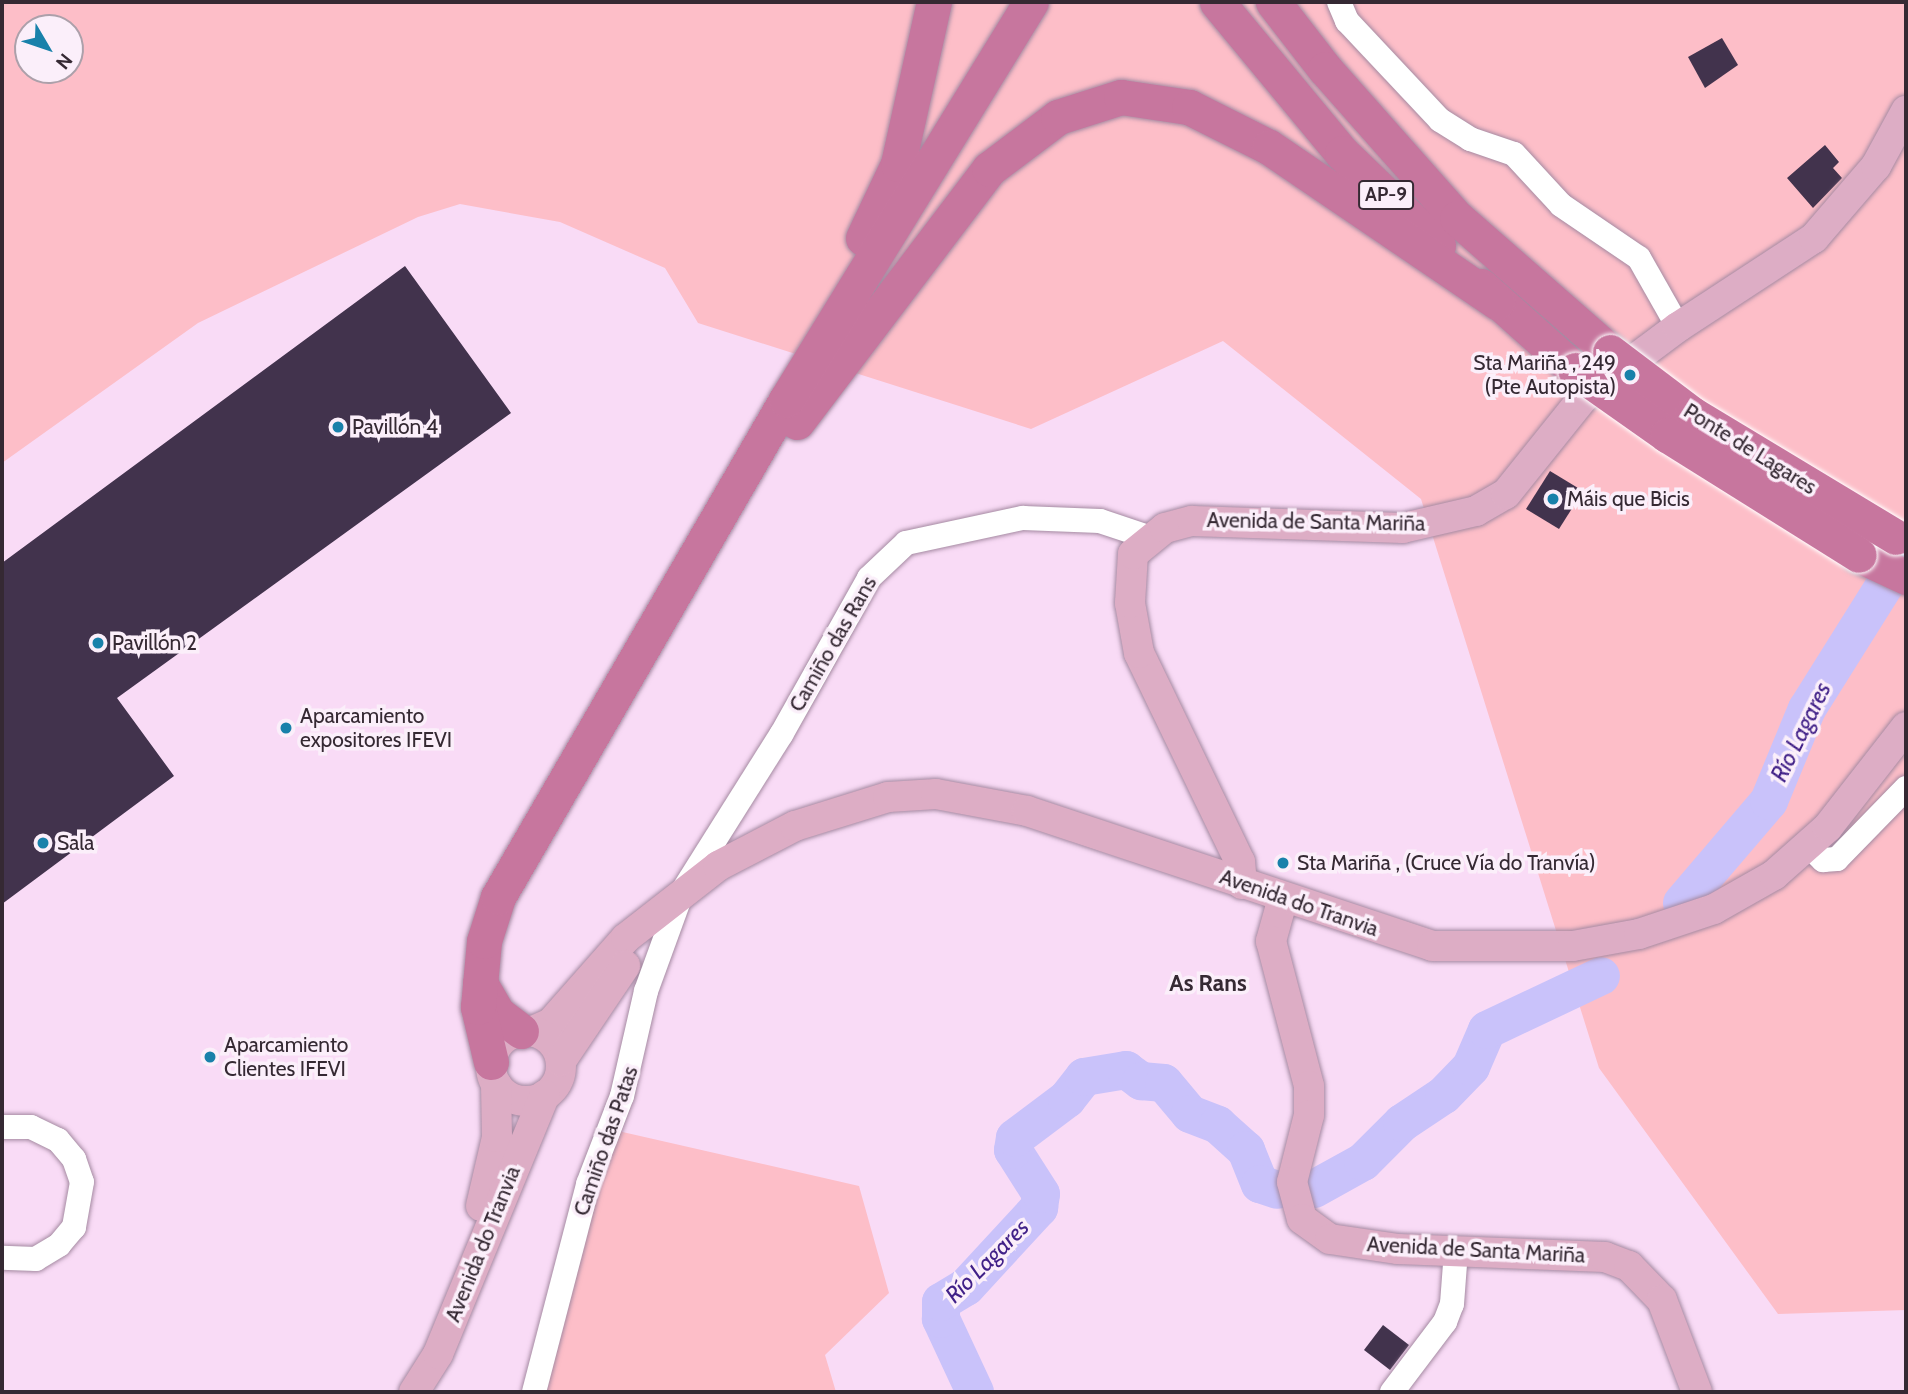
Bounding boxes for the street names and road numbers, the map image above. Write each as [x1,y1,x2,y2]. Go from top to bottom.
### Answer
road number: AP-9 [1358,180,1414,210]
street label: Ponte de Lagares [1679,398,1821,500]
street label: Avenida de Santa Mariña [1207,507,1425,537]
street label: Camiño das Rans [784,572,882,716]
street label: Avenida do Tranvia [1216,864,1382,942]
street label: Camiño das Patas [569,1063,643,1219]
street label: Avenida do Tranvia [440,1162,526,1326]
street label: Avenida de Santa Mariña [1366,1232,1586,1268]

